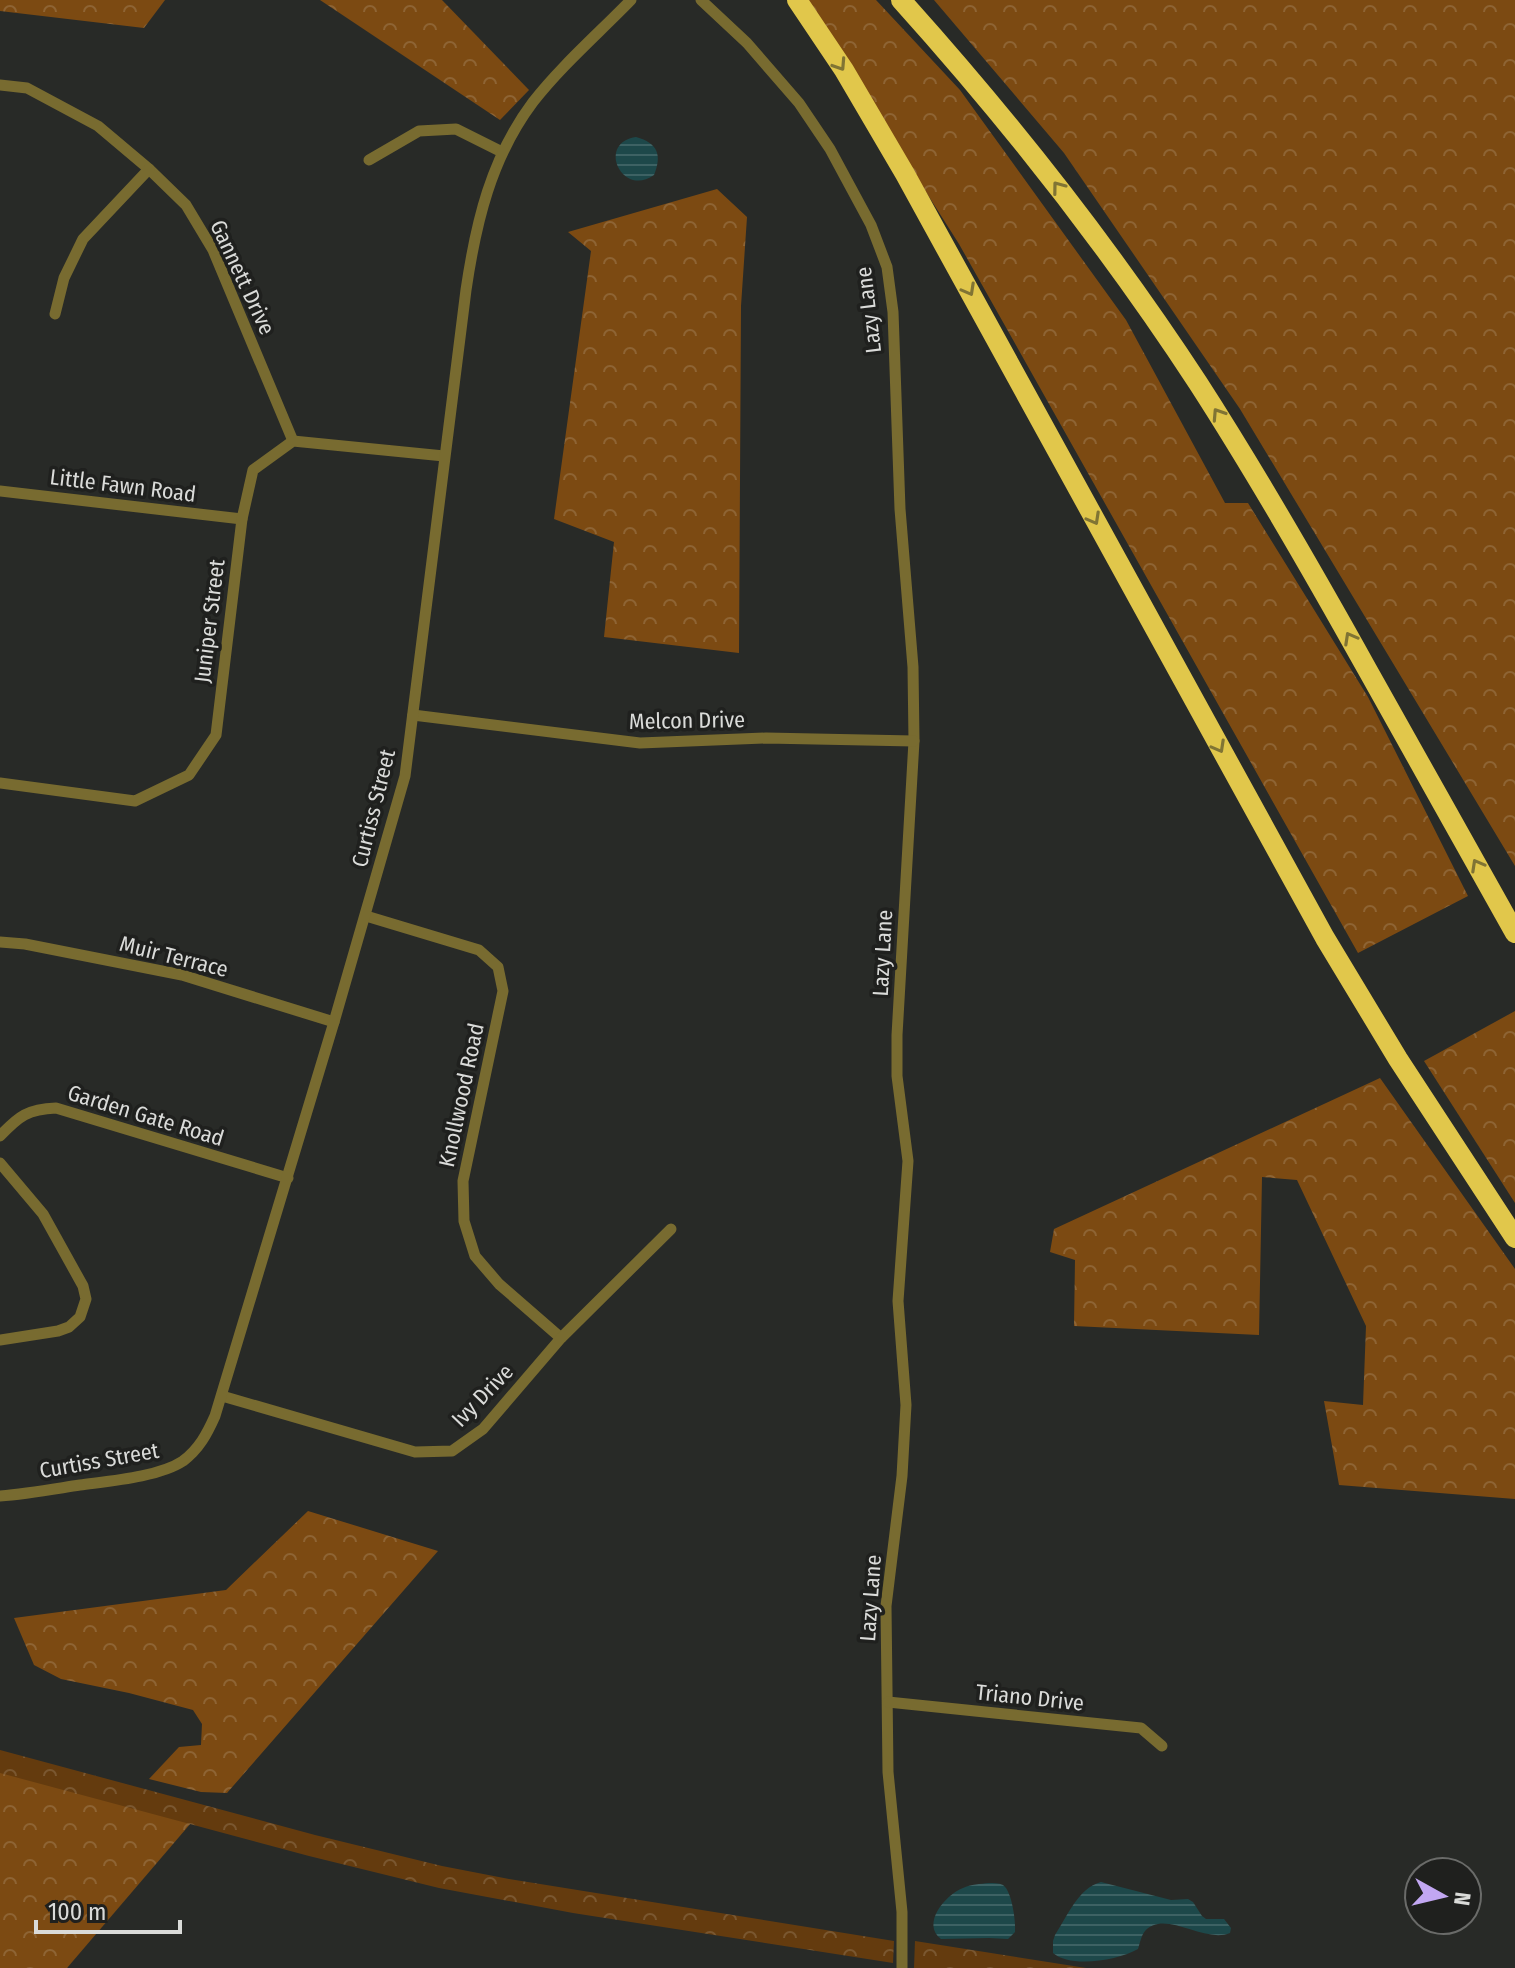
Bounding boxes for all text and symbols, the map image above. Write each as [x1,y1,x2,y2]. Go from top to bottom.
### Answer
one-way arrow [831,56,846,70]
one-way arrow [1053,182,1067,196]
street label: Gannett Drive [204,216,281,339]
street label: Lazy Lane [850,265,887,355]
one-way arrow [959,282,975,296]
one-way arrow [1212,409,1227,423]
street label: Little Fawn Road [48,463,198,508]
one-way arrow [1084,510,1100,524]
street label: Juniper Street [189,557,231,684]
one-way arrow [1344,633,1360,647]
street label: Melcon Drive [629,706,745,735]
one-way arrow [1209,738,1224,753]
street label: Curtiss Street [346,746,401,870]
one-way arrow [1471,859,1487,874]
street label: Lazy Lane [867,909,898,997]
street label: Muir Terrace [117,930,231,983]
street label: Knollwood Road [433,1021,490,1170]
street label: Garden Gate Road [65,1079,227,1152]
street label: Ivy Drive [446,1358,519,1432]
street label: Curtiss Street [37,1437,162,1484]
street label: Lazy Lane [854,1554,887,1642]
street label: Triano Drive [975,1678,1085,1717]
north arrow [1403,1856,1483,1936]
scale bar [36,1884,180,1934]
text: N [1448,1890,1477,1907]
text: 100 m [48,1898,106,1926]

